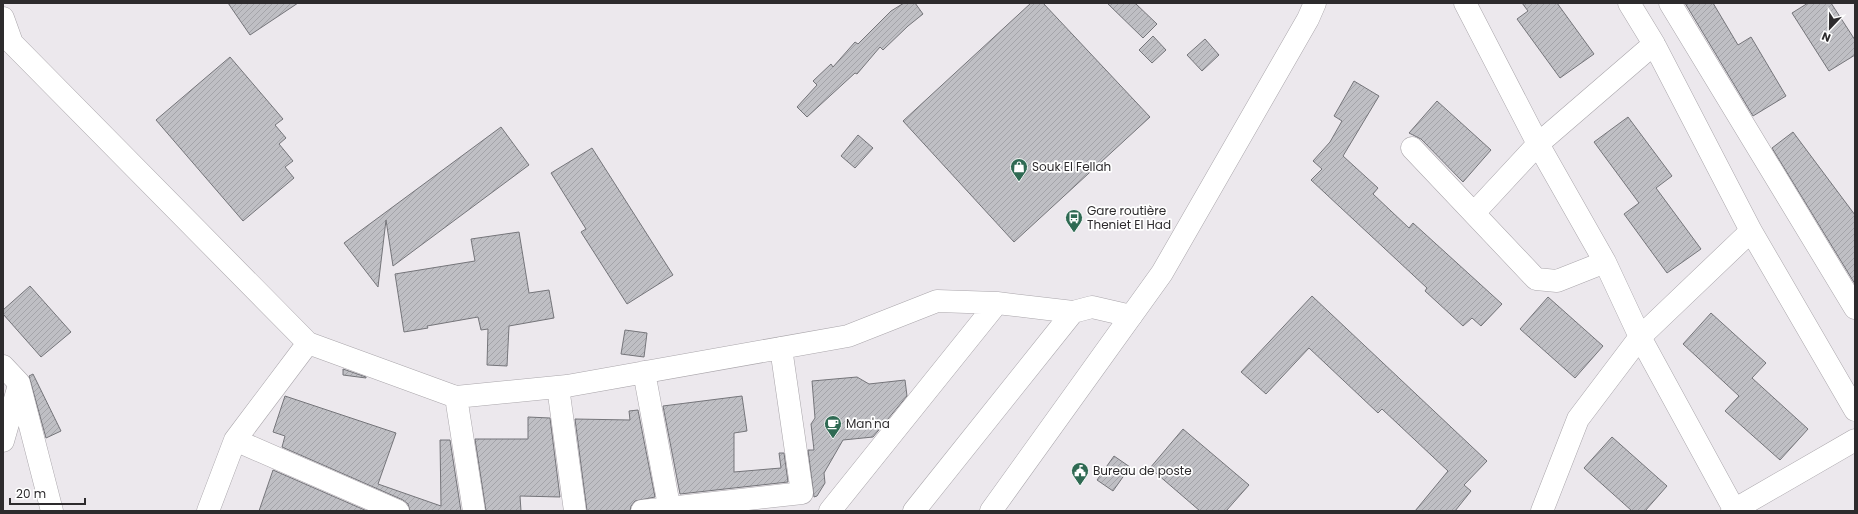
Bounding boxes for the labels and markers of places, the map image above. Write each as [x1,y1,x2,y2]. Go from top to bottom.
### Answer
shop icon: Souk El Fellah [1009,157,1029,182]
place label: Souk El Fellah [1032,158,1111,175]
place label: Gare routière Theniet El Had [1087,202,1171,233]
bus stop icon: Gare routière Theniet El Had [1064,208,1084,233]
cafe icon: Man'na [823,414,843,439]
place label: Man'na [846,415,890,432]
public building icon: Bureau de poste [1070,461,1090,486]
place label: Bureau de poste [1093,462,1192,479]

